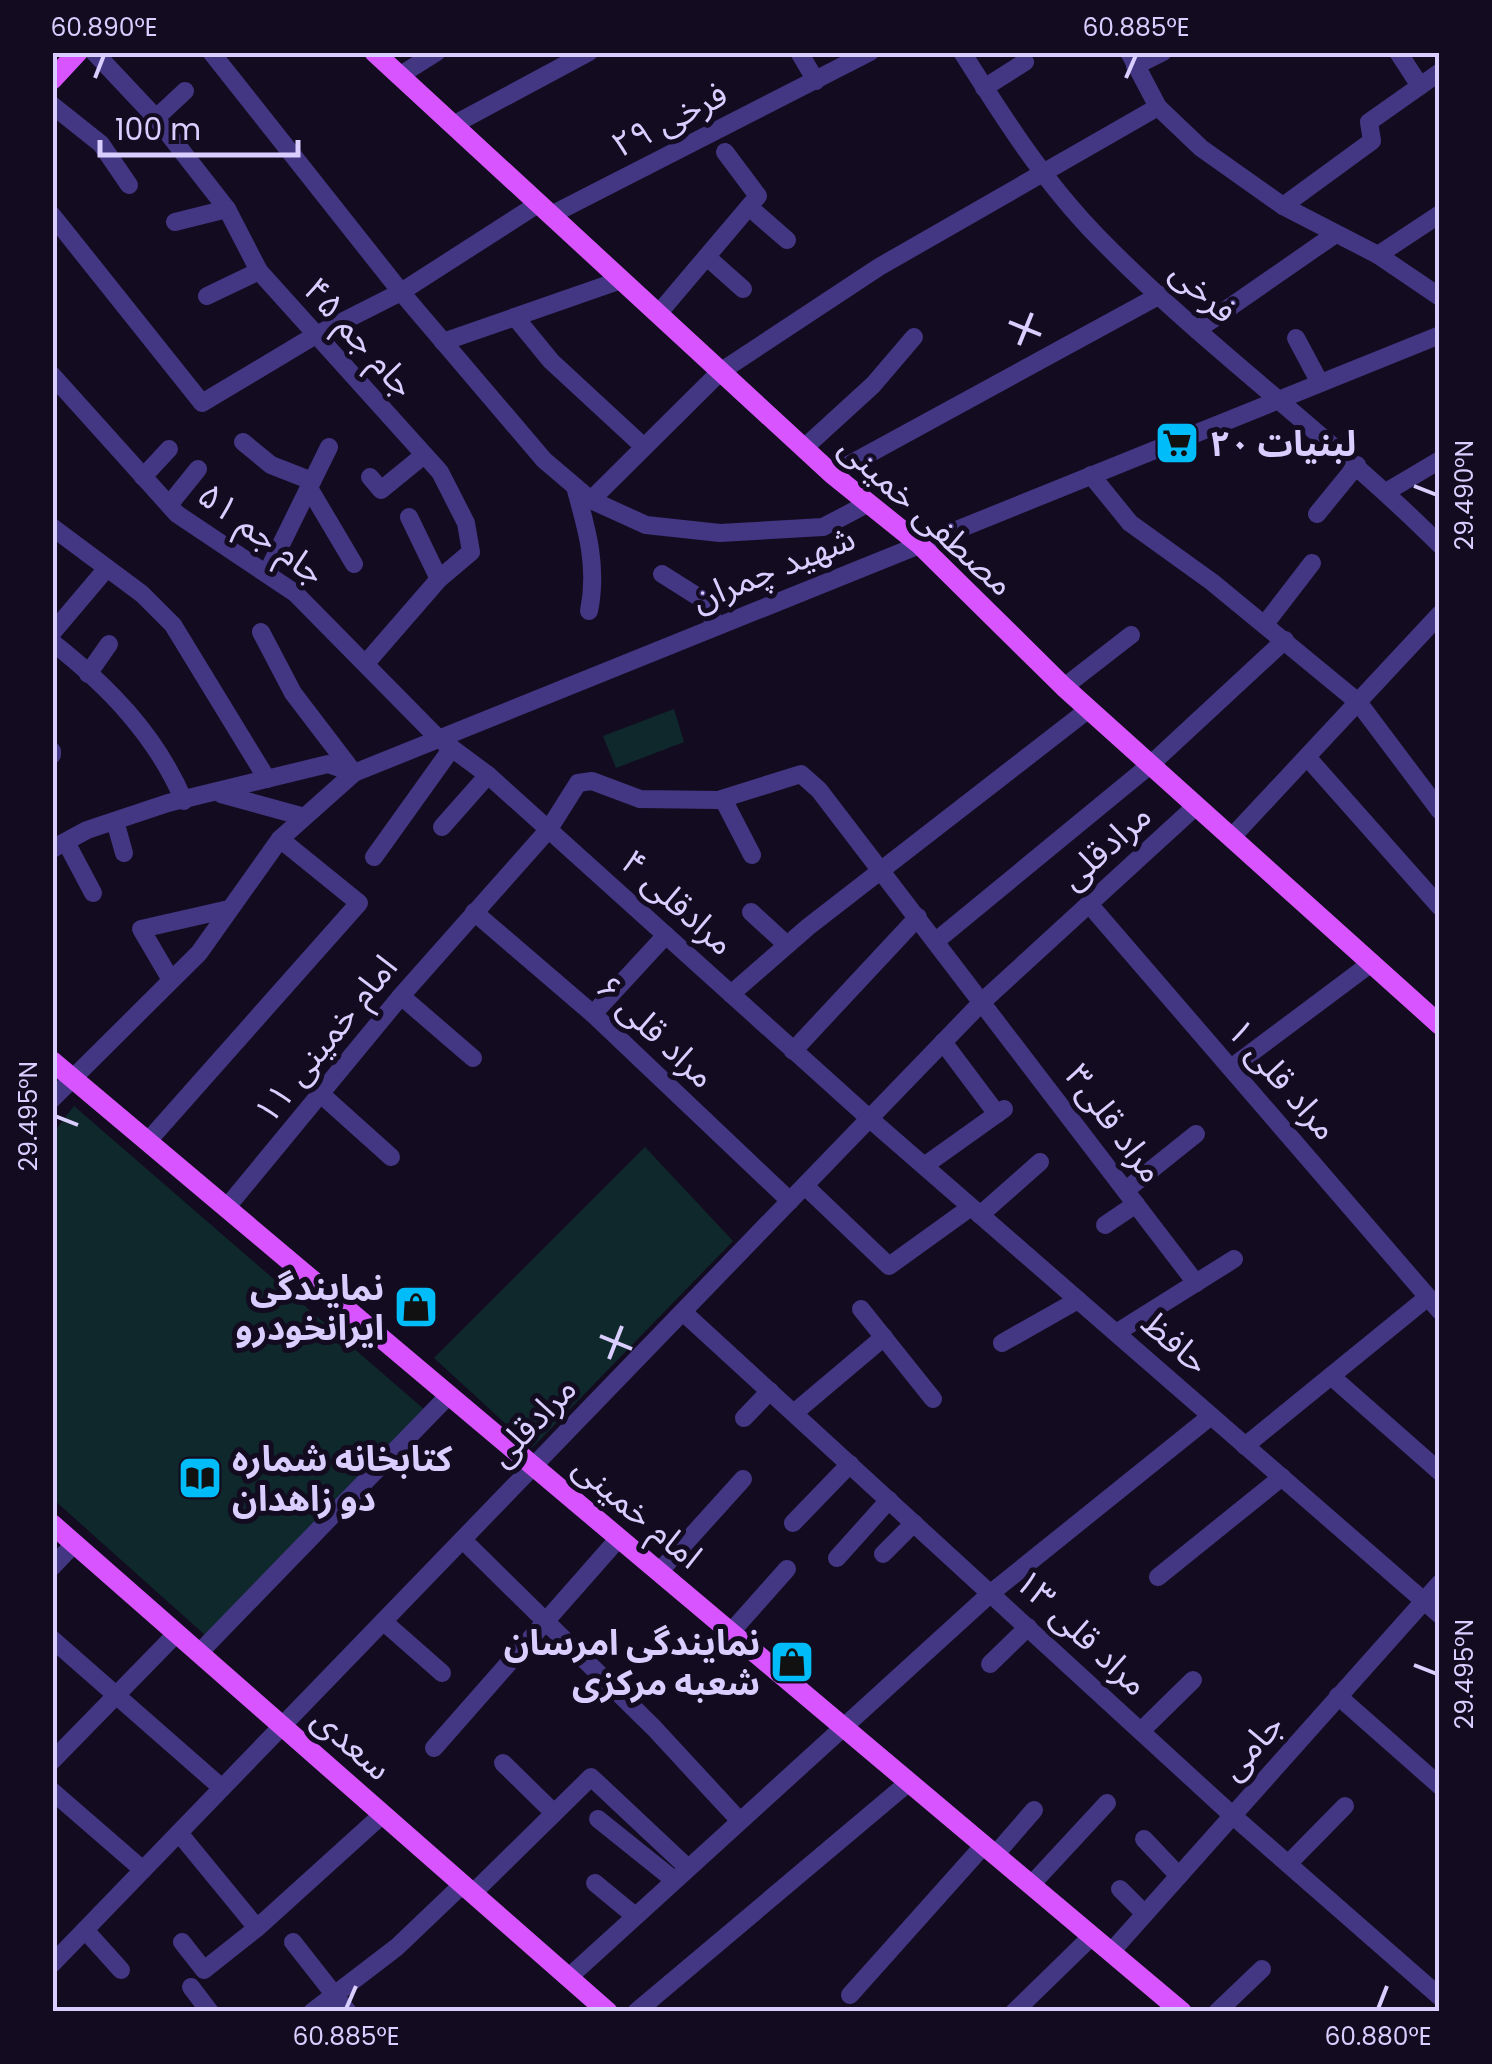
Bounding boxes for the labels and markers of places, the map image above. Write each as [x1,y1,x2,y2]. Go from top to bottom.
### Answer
place label: لبنیات ۲۰ [1210,419,1356,468]
supermarket icon: لبنیات ۲۰ [1154,420,1200,466]
place label: نمایندگی ایرانخودرو [235,1263,384,1352]
shop icon: نمایندگی ایرانخودرو [393,1284,439,1330]
place label: کتابخانه شماره دو زاهدان [232,1434,453,1523]
library icon: کتابخانه شماره دو زاهدان [177,1455,223,1501]
place label: نمایندگی امرسان شعبه مرکزی [504,1618,760,1707]
shop icon: نمایندگی امرسان شعبه مرکزی [769,1639,815,1685]

